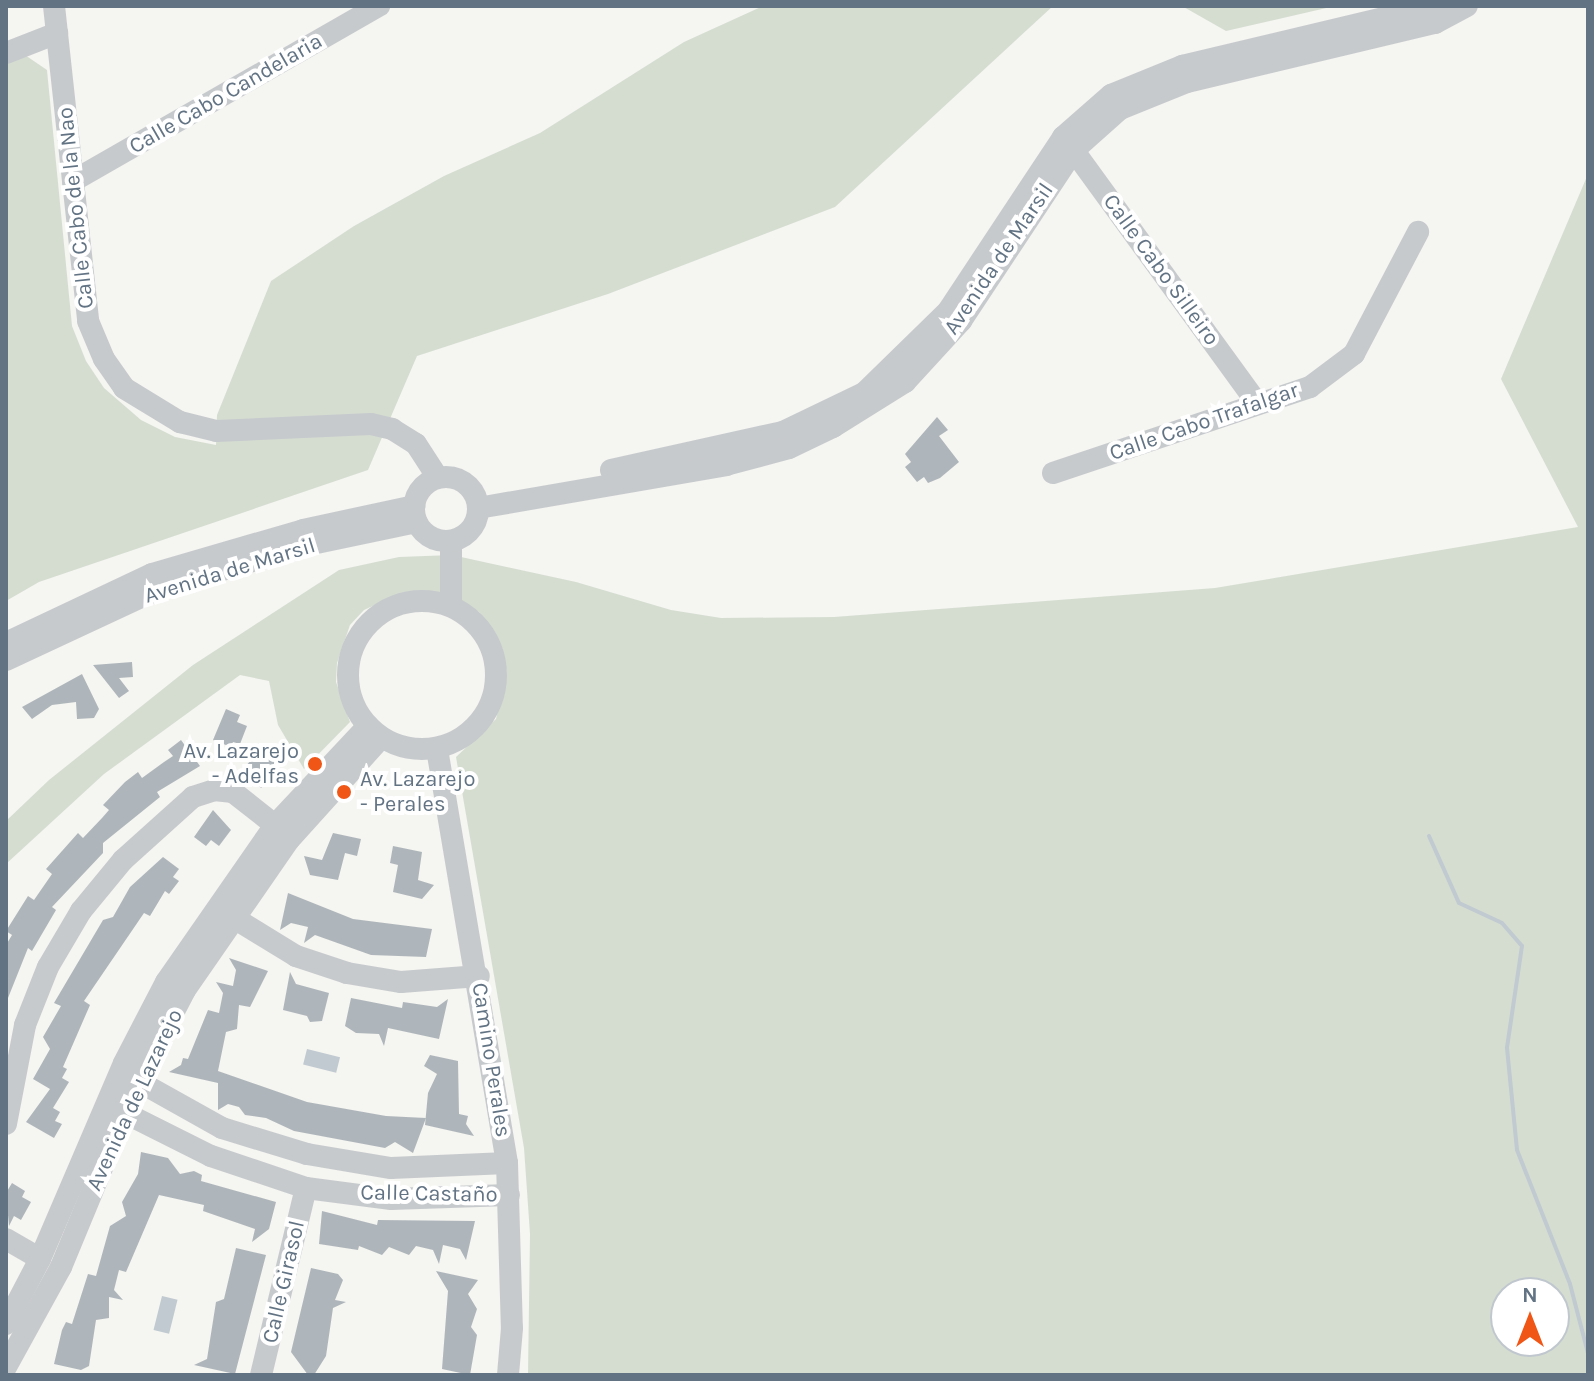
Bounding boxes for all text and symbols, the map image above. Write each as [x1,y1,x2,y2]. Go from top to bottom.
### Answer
street label: Calle Cabo Candelaria [125,28,327,160]
street label: Calle Cabo de la Nao [52,106,100,310]
street label: Avenida de Marsil [939,178,1059,340]
street label: Calle Cabo Silleiro [1097,189,1225,351]
street label: Calle Cabo Trafalgar [1106,377,1302,467]
street label: Avenida de Marsil [141,532,319,610]
place label: Av. Lazarejo - Adelfas [184,738,299,790]
marker: Av. Lazarejo - Adelfas [306,755,324,773]
place label: Av. Lazarejo - Perales [360,766,475,818]
marker: Av. Lazarejo - Perales [335,783,353,801]
street label: Camino Perales [466,981,516,1139]
street label: Avenida de Lazarejo [81,1005,189,1195]
street label: Calle Castaño [360,1180,498,1208]
street label: Calle Girasol [257,1218,311,1346]
north arrow [1490,1277,1570,1357]
text: N [1522,1282,1538,1308]

